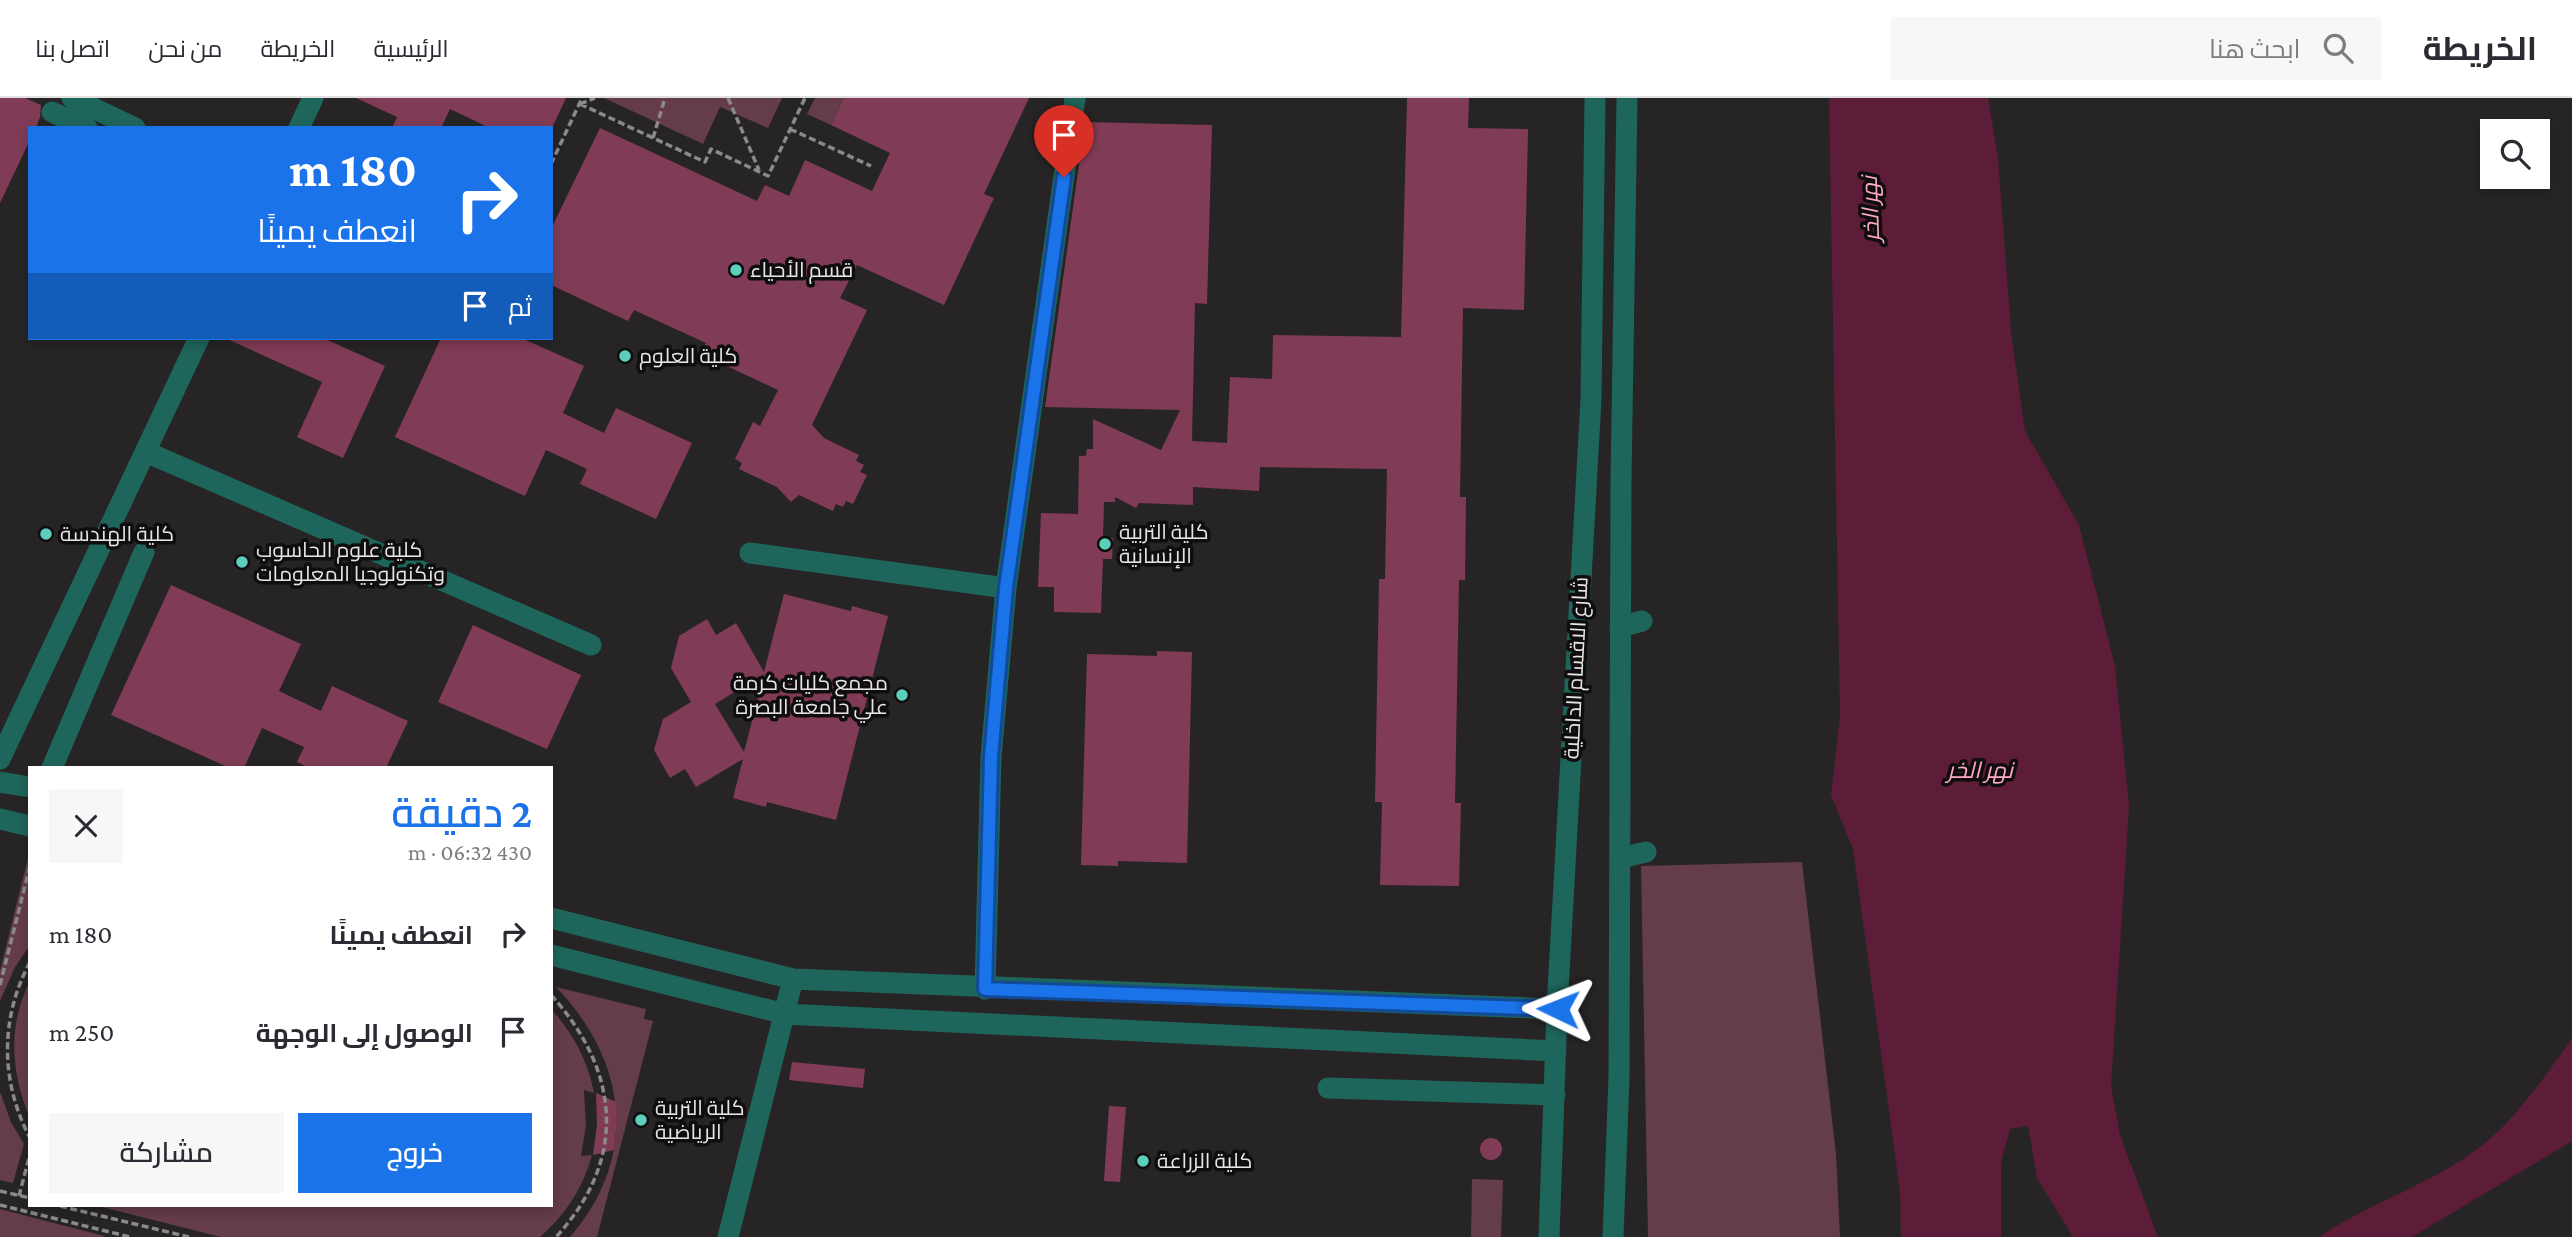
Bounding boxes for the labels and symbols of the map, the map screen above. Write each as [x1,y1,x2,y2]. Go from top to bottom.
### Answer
pin [1034,105,1094,177]
water label: نهر الخر [1856,173,1885,245]
place label: قسم الأحياء [750,258,853,284]
marker: قسم الأحياء [728,262,744,278]
place label: كلية العلوم [639,344,737,370]
marker: كلية العلوم [617,348,633,364]
place label: كلية التربية الإنسانية [1119,520,1209,569]
place label: كلية الهندسة [60,522,174,547]
marker: كلية الهندسة [38,526,54,542]
marker: كلية التربية الإنسانية [1097,536,1113,552]
place label: كلية علوم الحاسوب وتكنولوجيا المعلومات [256,538,445,586]
marker: كلية علوم الحاسوب وتكنولوجيا المعلومات [234,554,250,570]
street label: شارع الاقسام الداخلية [1559,576,1595,760]
place label: مجمع كليات كرمة علي جامعة البصرة [733,671,888,723]
marker: مجمع كليات كرمة علي جامعة البصرة [894,687,910,703]
water label: نهر الخر [1944,757,2016,784]
position arrow [1521,972,1595,1046]
place label: كلية التربية الرياضية [655,1096,745,1144]
marker: كلية التربية الرياضية [633,1112,649,1128]
place label: كلية الزراعة [1157,1149,1252,1173]
marker: كلية الزراعة [1135,1153,1151,1169]

